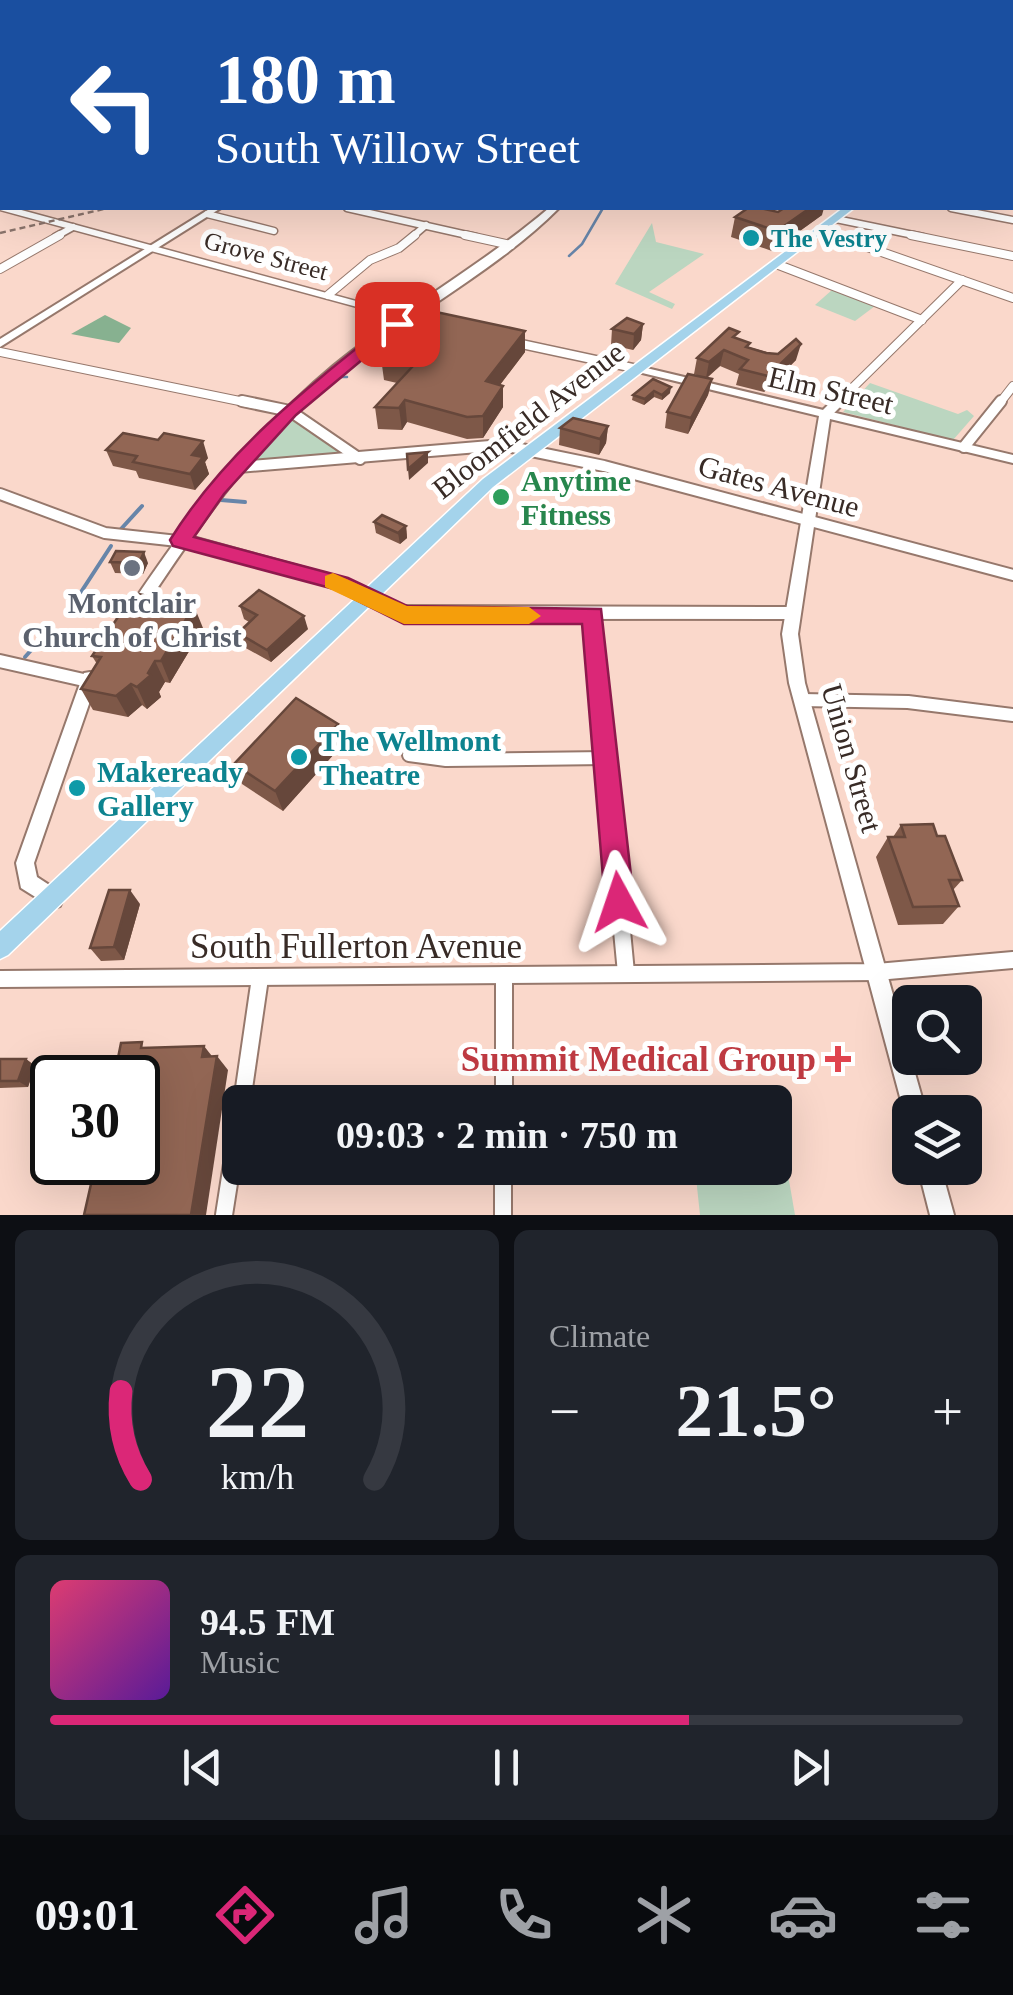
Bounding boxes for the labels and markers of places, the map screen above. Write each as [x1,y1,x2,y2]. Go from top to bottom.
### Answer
place label: The Vestry [771,225,887,252]
marker: The Vestry [740,227,762,249]
pin [355,282,440,367]
place label: Anytime Fitness [521,464,631,531]
marker: Anytime Fitness [490,486,512,508]
marker: Montclair Church of Christ [121,557,143,579]
place label: Montclair Church of Christ [22,586,242,653]
place label: The Wellmont Theatre [319,724,501,791]
marker: The Wellmont Theatre [288,746,310,768]
place label: Makeready Gallery [97,755,243,822]
marker: Makeready Gallery [66,777,88,799]
place label: Summit Medical Group [461,1040,816,1079]
marker: Summit Medical Group [825,1046,851,1072]

